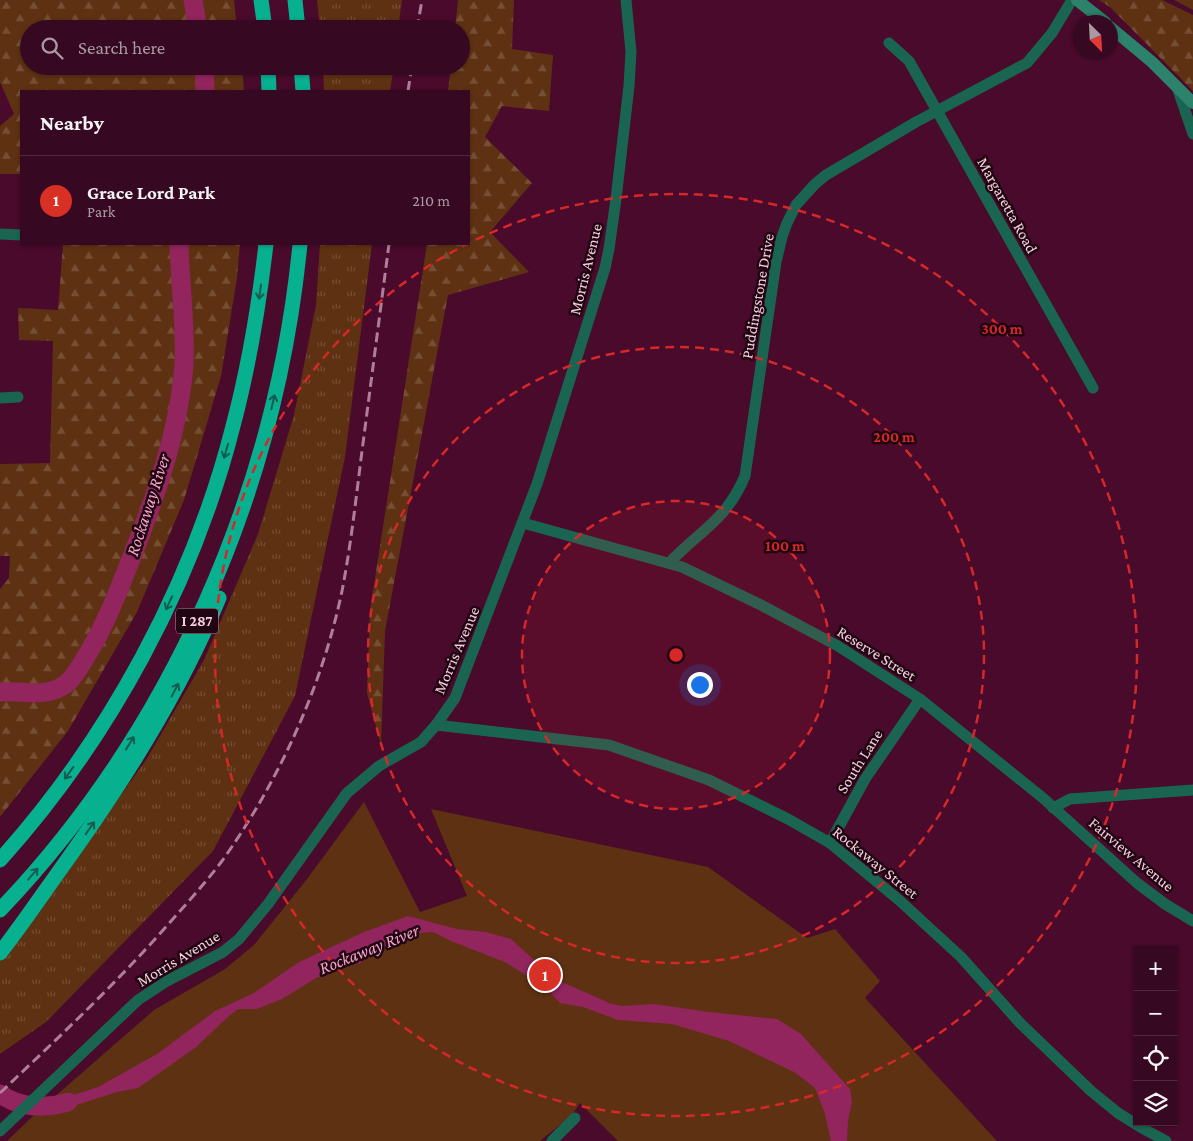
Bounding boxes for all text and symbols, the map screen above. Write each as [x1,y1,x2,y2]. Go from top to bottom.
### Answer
north arrow [1073,15,1118,60]
search box [20,20,470,75]
icon: search [38,34,66,62]
text: Search here [78,37,165,58]
text: Nearby [40,111,104,135]
street label: Margaretta Road [973,154,1041,257]
text: Grace Lord Park [87,182,215,203]
text: 1 [53,192,59,209]
text: 210 m [412,192,450,209]
text: Park [87,203,115,220]
street label: Morris Avenue [566,222,605,316]
street label: Puddingstone Drive [738,232,778,360]
one-way arrow [255,284,265,300]
text: 300 m [981,321,1023,337]
one-way arrow [269,394,278,410]
text: 200 m [873,429,915,445]
one-way arrow [221,443,231,459]
water label: Rockaway River [122,451,174,558]
text: 100 m [765,538,805,554]
one-way arrow [164,595,173,610]
street label: Morris Avenue [430,604,482,696]
road number: I 287 [176,608,218,634]
street label: Reserve Street [834,623,920,685]
centre of rings [667,646,685,664]
your location [687,672,713,698]
one-way arrow [171,683,180,698]
street label: South Lane [833,726,886,796]
one-way arrow [125,737,135,751]
one-way arrow [64,766,74,780]
street label: Fairview Avenue [1086,814,1177,895]
one-way arrow [85,821,95,835]
street label: Rockaway Street [829,823,922,903]
one-way arrow [27,867,38,880]
water label: Rockaway River [316,920,423,978]
street label: Morris Avenue [134,927,223,990]
map controls [1133,946,1178,1126]
button: + [1133,946,1178,991]
pin: 1 [529,956,561,994]
button: − [1133,991,1178,1036]
button: locate [1133,1036,1178,1081]
button: layers [1133,1081,1178,1126]

